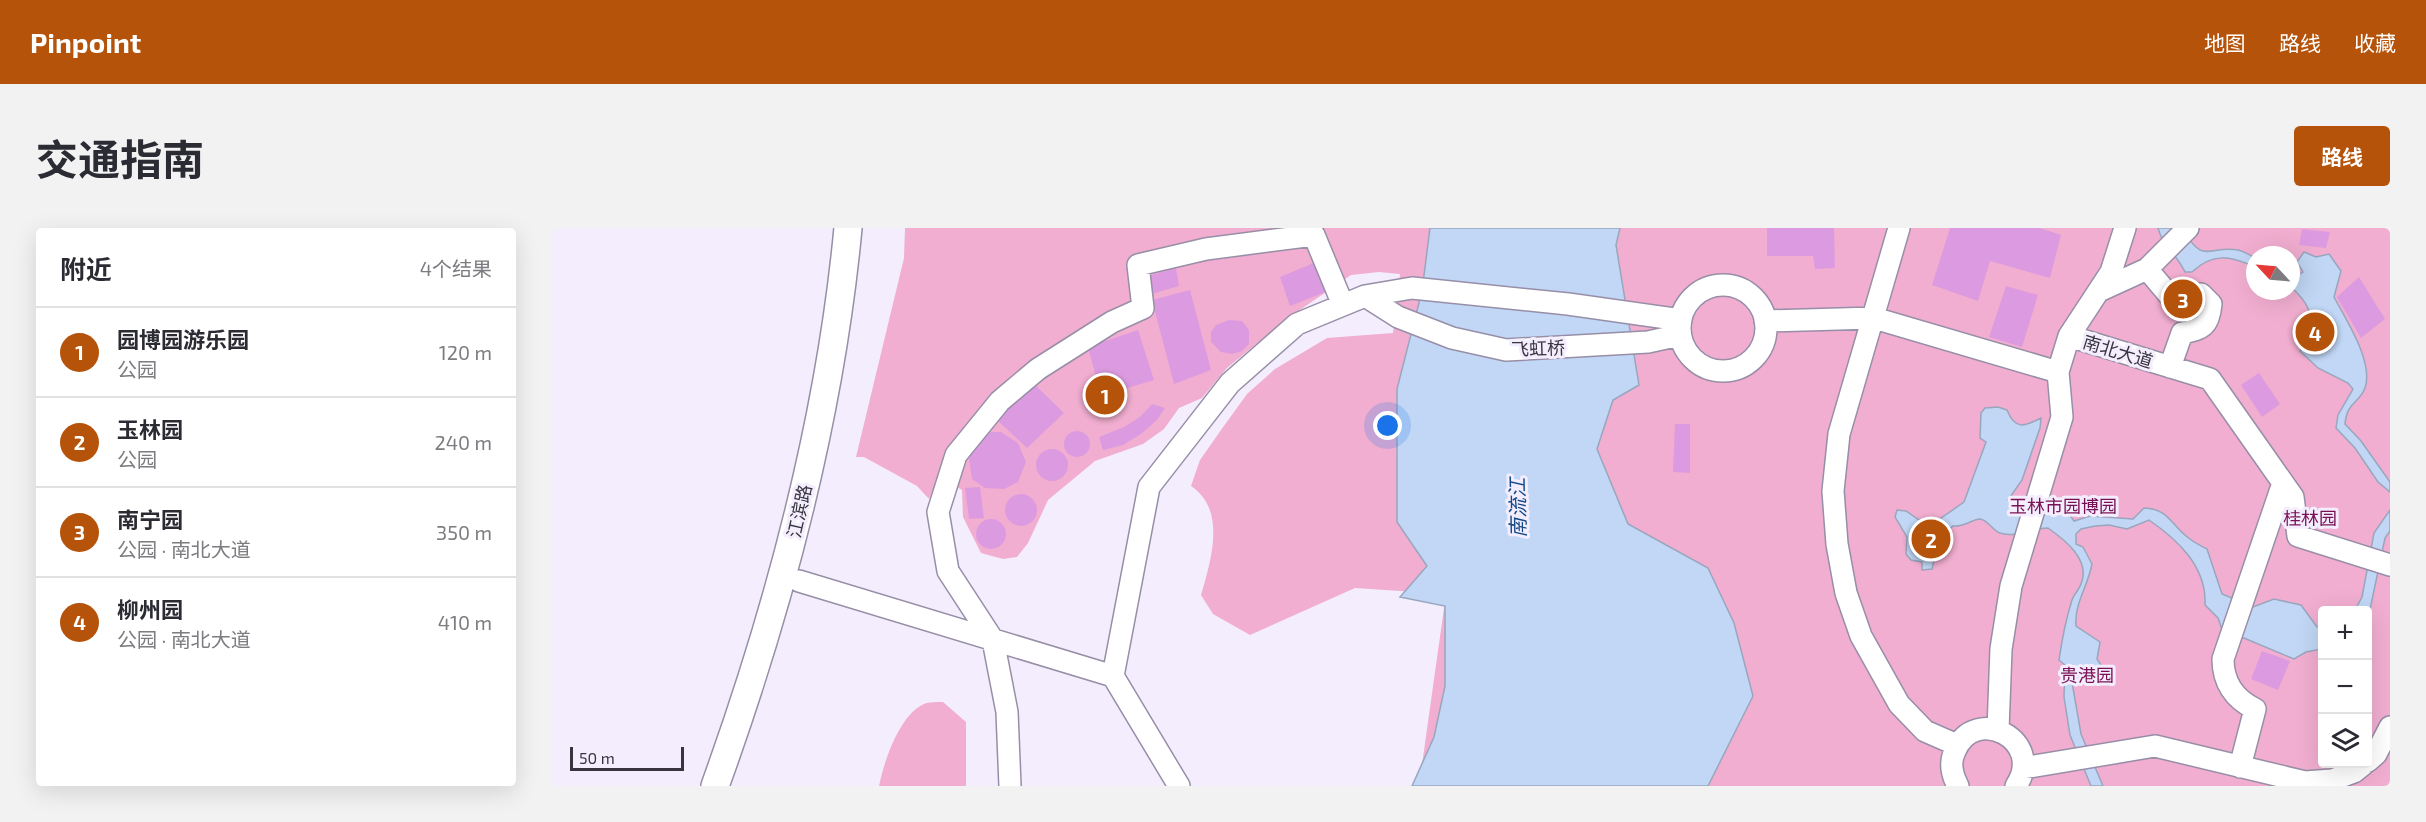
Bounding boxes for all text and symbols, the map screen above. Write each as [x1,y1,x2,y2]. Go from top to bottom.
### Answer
text: Pinpoint [30,25,141,59]
text: 地图 [2204,30,2246,55]
text: 路线 [2279,30,2321,55]
text: 收藏 [2354,30,2396,55]
button: 路线 [2294,126,2390,186]
text: 交通指南 [36,133,204,183]
north arrow [2246,246,2300,300]
text: 附近 [60,253,112,284]
text: 4个结果 [420,256,492,280]
pin: 3 [2164,276,2202,322]
pin: 4 [2296,310,2334,354]
text: 园博园游乐园 [117,326,249,352]
street label: 南北大道 [2080,330,2156,372]
street label: 飞虹桥 [1511,336,1565,360]
text: 1 [75,340,84,364]
text: 120 m [439,340,492,364]
text: 公园 [117,357,157,381]
pin: 1 [1086,372,1124,418]
your location [1373,411,1402,440]
text: 玉林园 [117,416,183,442]
text: 2 [74,430,85,454]
text: 240 m [434,430,492,454]
text: 公园 [117,447,157,471]
water label: 南流江 [1504,476,1530,538]
street label: 江滨路 [782,482,816,540]
park label: 玉林市园博园 [2009,495,2117,517]
text: 南宁园 [117,506,183,532]
park label: 桂林园 [2283,507,2337,529]
pin: 2 [1912,516,1950,562]
text: 3 [74,520,85,544]
text: 350 m [436,520,492,544]
text: 公园 · 南北大道 [117,537,251,561]
text: 柳州园 [117,596,183,622]
map controls [2318,606,2372,768]
button: + [2318,606,2372,660]
text: 4 [73,610,86,634]
text: 410 m [438,610,492,634]
text: 公园 · 南北大道 [117,627,251,651]
button: − [2318,660,2372,714]
park label: 贵港园 [2060,664,2114,686]
button: layers [2318,714,2372,768]
scale bar [570,744,684,772]
text: 50 m [579,748,615,767]

